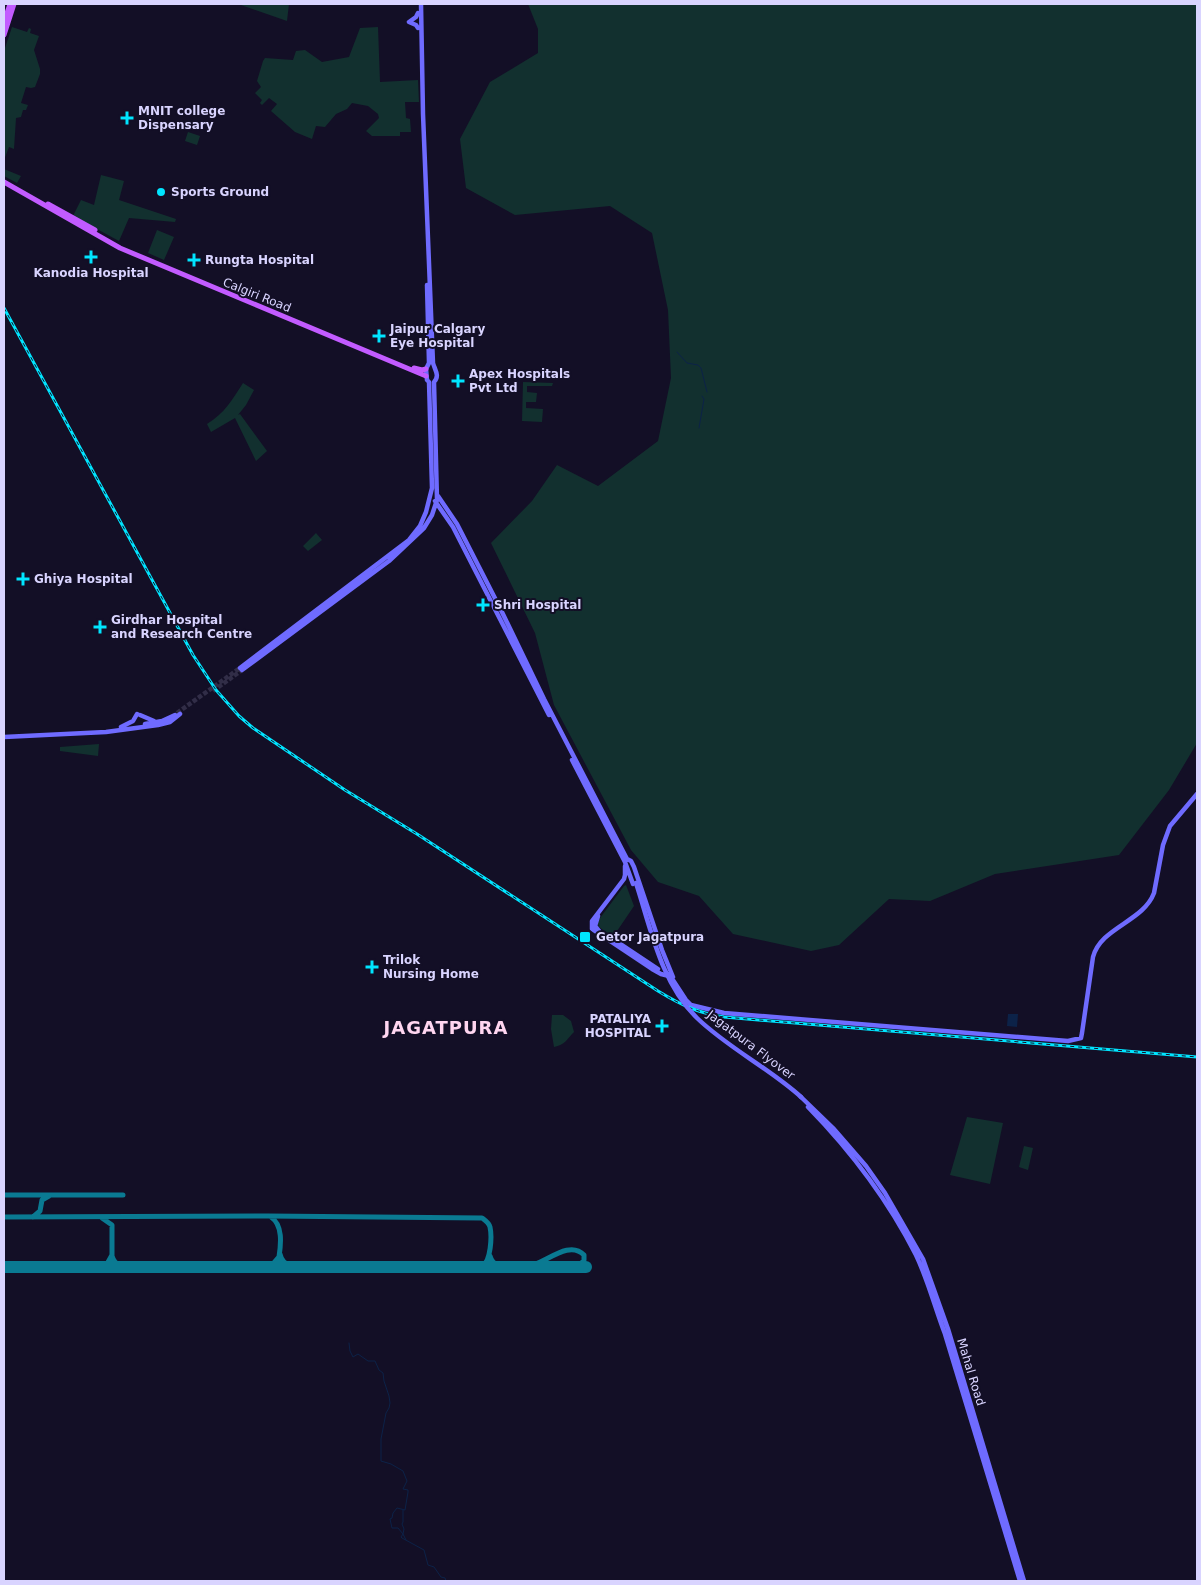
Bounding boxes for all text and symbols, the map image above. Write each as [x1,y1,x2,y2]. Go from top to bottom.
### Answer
place label: MNIT college Dispensary [138,104,225,132]
marker: MNIT college Dispensary [120,111,134,125]
place label: Sports Ground [171,185,269,199]
marker: Sports Ground [155,186,167,198]
marker: Kanodia Hospital [84,250,98,264]
marker: Rungta Hospital [187,253,201,267]
place label: Rungta Hospital [205,253,314,267]
place label: Kanodia Hospital [33,266,149,280]
street label: Calgiri Road [221,275,293,315]
place label: Jaipur Calgary Eye Hospital [389,322,486,350]
marker: Jaipur Calgary Eye Hospital [372,329,386,343]
place label: Apex Hospitals Pvt Ltd [469,367,570,395]
marker: Apex Hospitals Pvt Ltd [451,374,465,388]
marker: Ghiya Hospital [16,572,30,586]
place label: Ghiya Hospital [34,572,133,586]
marker: Shri Hospital [476,598,490,612]
place label: Shri Hospital [494,598,581,612]
place label: Girdhar Hospital and Research Centre [111,613,252,641]
marker: Girdhar Hospital and Research Centre [93,620,107,634]
marker: Getor Jagatpura [578,930,592,944]
place label: Getor Jagatpura [596,930,704,944]
place label: Trilok Nursing Home [383,953,479,981]
marker: Trilok Nursing Home [365,960,379,974]
street label: Jagatpura Flyover [704,1007,798,1083]
place label: PATALIYA HOSPITAL [585,1012,652,1040]
district label: JAGATPURA [382,1017,508,1038]
marker: PATALIYA HOSPITAL [655,1019,669,1033]
street label: Mahal Road [954,1337,988,1407]

